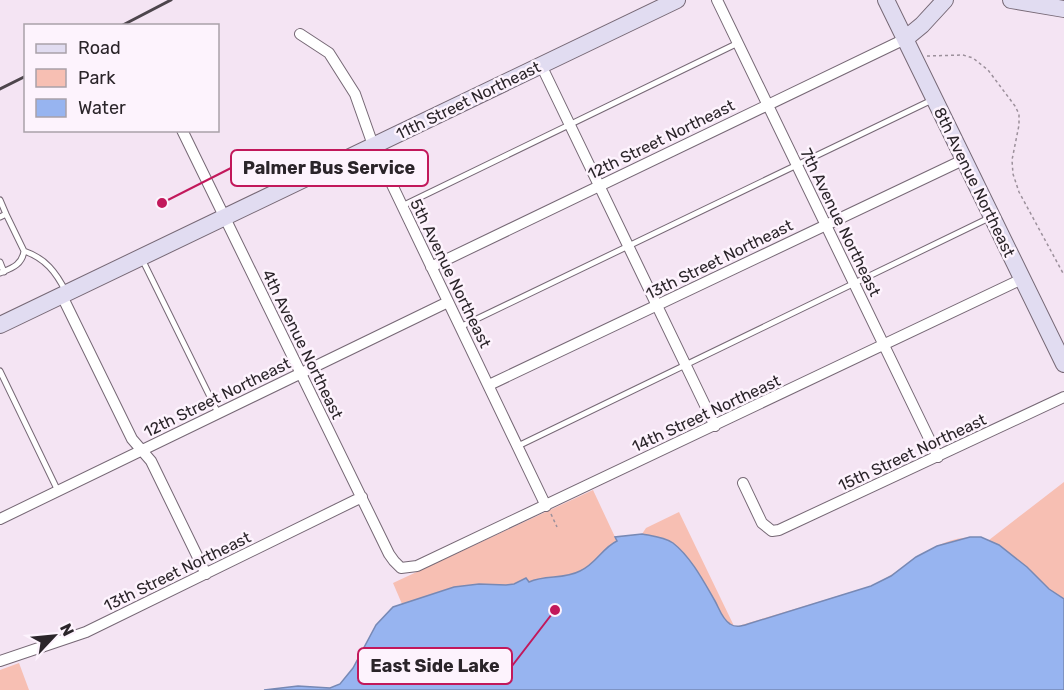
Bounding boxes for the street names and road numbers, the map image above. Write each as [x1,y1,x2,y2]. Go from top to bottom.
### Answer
street label: 11th Street Northeast [393,57,544,144]
street label: 12th Street Northeast [585,96,738,183]
street label: 8th Avenue Northeast [930,104,1019,260]
street label: 7th Avenue Northeast [796,145,885,299]
street label: 5th Avenue Northeast [406,196,495,351]
street label: 13th Street Northeast [643,216,796,303]
street label: 4th Avenue Northeast [258,266,347,422]
street label: 12th Street Northeast [141,354,294,441]
street label: 14th Street Northeast [629,371,783,456]
street label: 15th Street Northeast [835,410,989,495]
street label: 13th Street Northeast [101,528,254,615]

